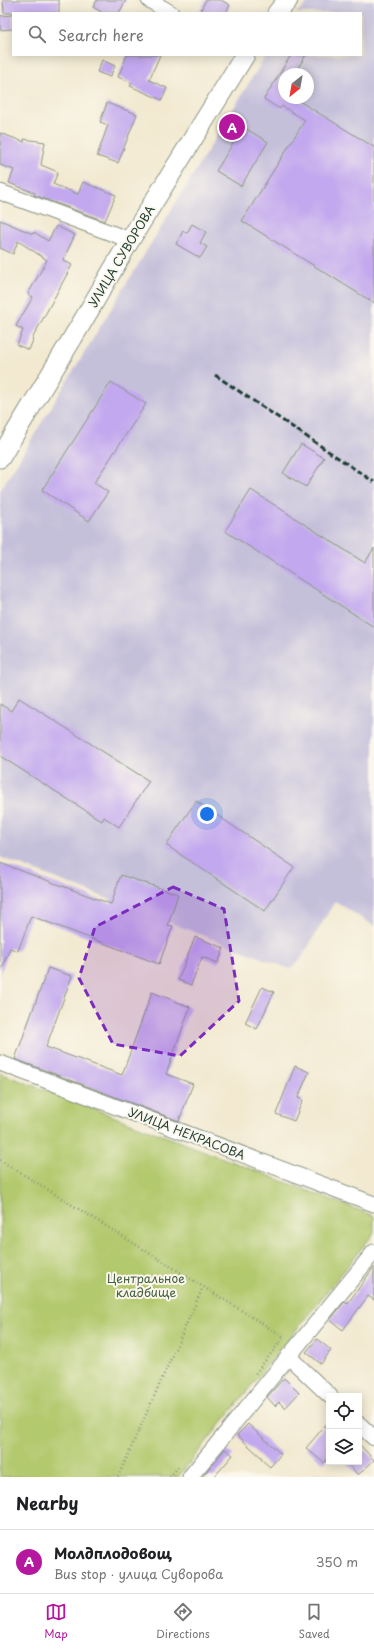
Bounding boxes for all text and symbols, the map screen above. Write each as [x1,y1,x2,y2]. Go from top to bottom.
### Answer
search box [12,12,362,56]
icon: search [26,23,48,45]
text: Search here [58,23,144,46]
north arrow [278,68,314,104]
pin: A [219,112,245,142]
street label: УЛИЦА СУВОРОВА [83,201,159,310]
your location [197,804,217,824]
street label: УЛИЦА НЕКРАСОВА [126,1102,248,1164]
park label: Центральное кладбище [107,1269,185,1301]
map controls [326,1393,362,1465]
button: locate [326,1393,362,1429]
button: layers [326,1429,362,1465]
text: Nearby [16,1490,78,1516]
text: Молдплодовощ [54,1541,172,1564]
text: A [24,1552,34,1571]
text: 350 m [316,1552,358,1571]
text: Bus stop · улица Суворова [54,1564,223,1583]
tab: Map [44,1601,68,1642]
tab: Directions [156,1601,210,1642]
tab: Saved [298,1601,330,1642]

